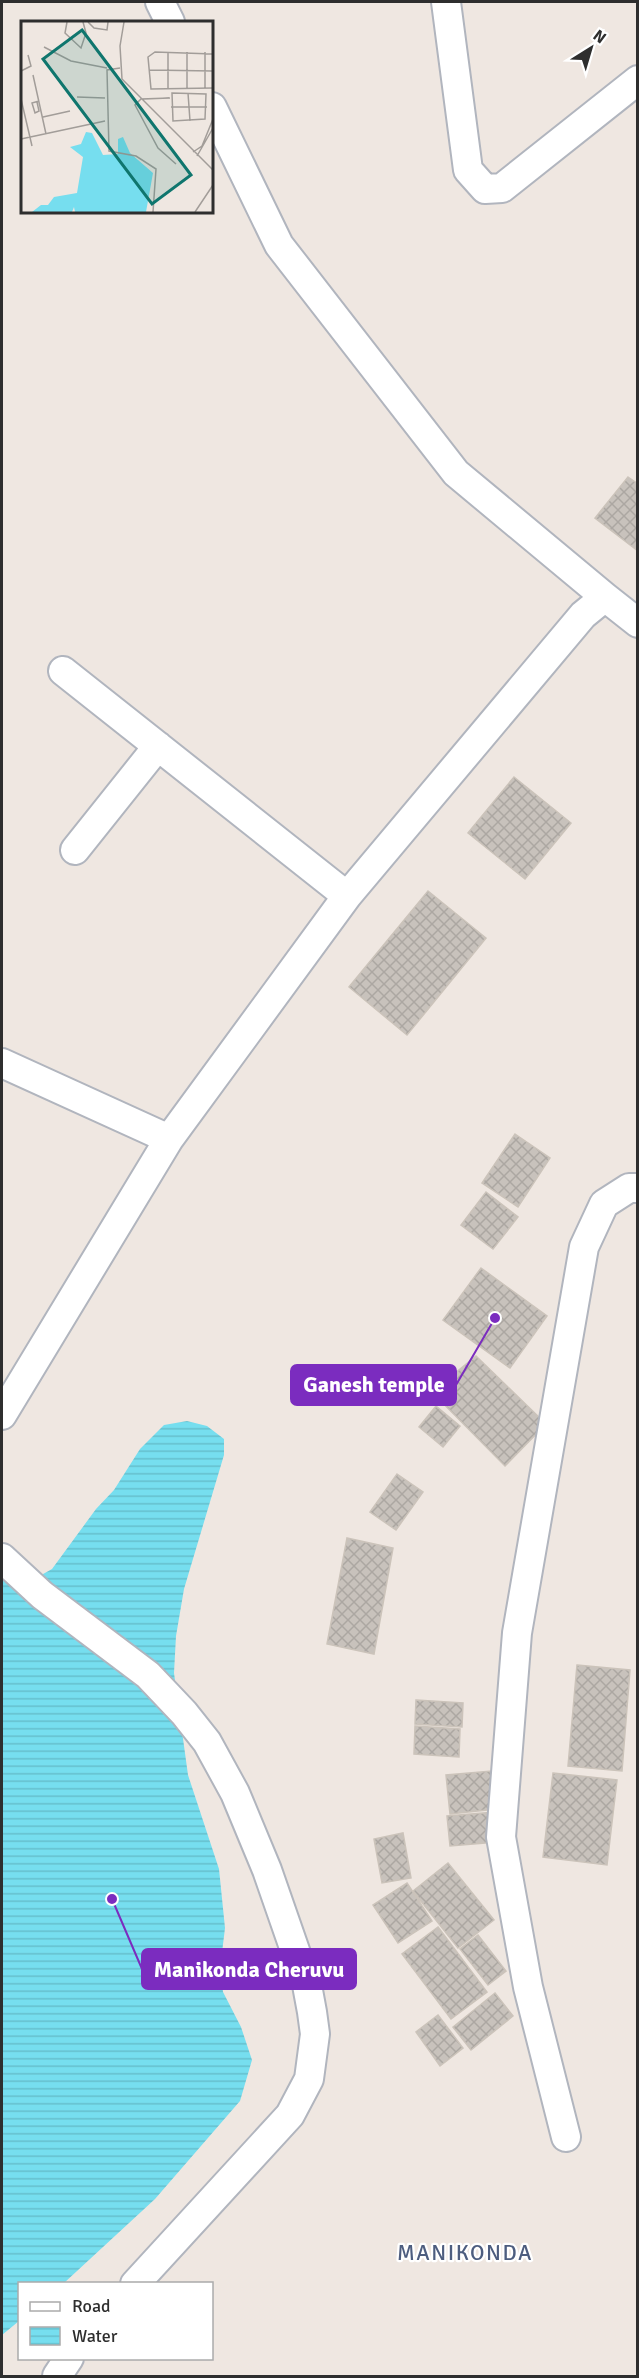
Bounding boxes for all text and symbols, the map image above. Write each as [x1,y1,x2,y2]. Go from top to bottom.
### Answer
north arrow [561,18,621,78]
inset map [21,21,213,213]
text: N [589,25,610,48]
callout: Ganesh temple [291,1365,456,1405]
text: Ganesh temple [303,1371,445,1398]
callout: Manikonda Cheruvu [142,1949,356,1989]
text: Manikonda Cheruvu [154,1956,344,1983]
district label: MANIKONDA [397,2239,533,2266]
legend [18,2282,213,2360]
text: Road [72,2295,111,2317]
text: Water [72,2325,118,2347]

